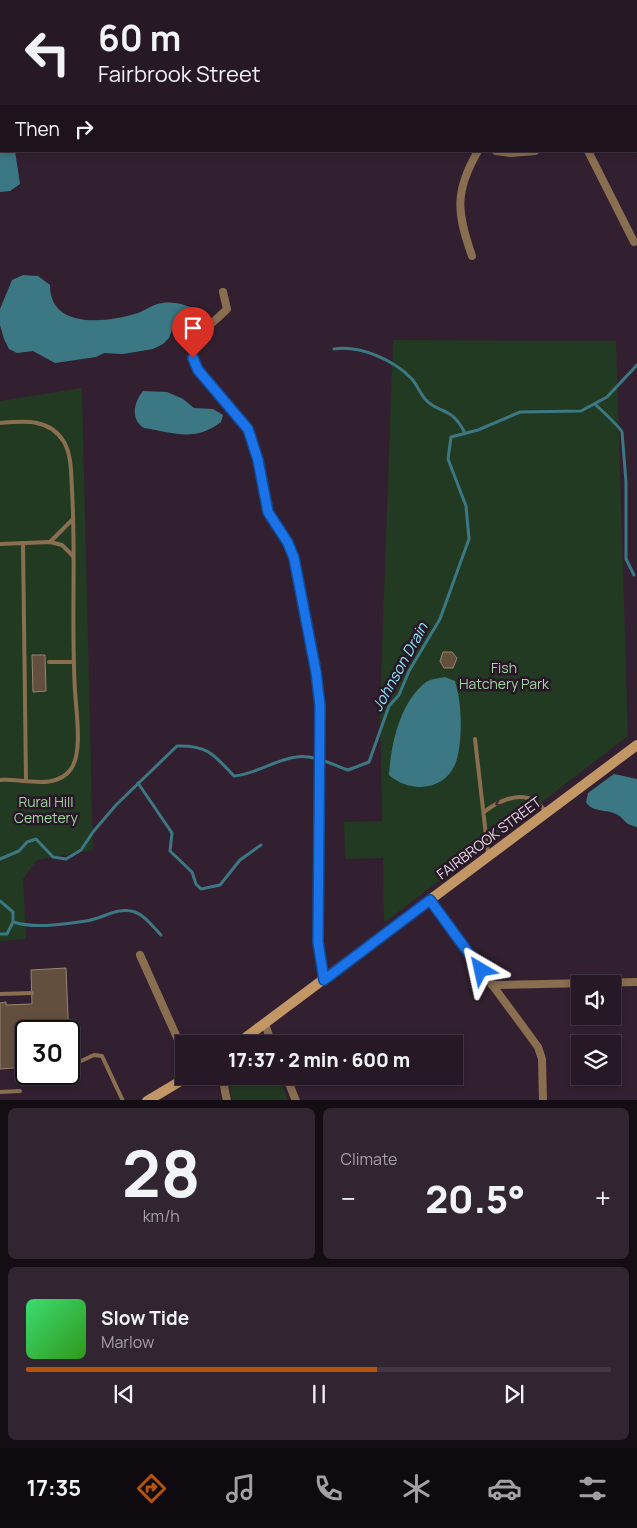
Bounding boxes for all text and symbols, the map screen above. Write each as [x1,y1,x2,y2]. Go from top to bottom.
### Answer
text: 60 m [98,14,181,62]
icon: left [15,20,80,85]
text: Fairbrook Street [98,59,261,89]
icon: right [70,115,98,143]
text: Then [15,116,60,142]
pin [172,307,214,358]
icon: arrive [179,314,207,342]
water label: Johnson Drain [367,618,433,715]
park label: Fish Hatchery Park [459,658,550,693]
park label: Rural Hill Cemetery [14,792,79,827]
street label: FAIRBROOK STREET [432,792,545,883]
one-way arrow [495,797,504,807]
position arrow [454,943,506,995]
map controls [571,975,621,1085]
button: sound [571,975,621,1025]
speed limit sign: 30 [15,1020,80,1085]
button: layers [571,1035,621,1085]
text: 17:37 · 2 min · 600 m [228,1047,410,1073]
text: 28 [122,1128,201,1217]
text: Climate [341,1148,397,1170]
text: 20.5° [425,1172,525,1224]
text: − [341,1179,356,1217]
text: + [595,1179,611,1217]
text: km/h [143,1205,180,1227]
text: Slow Tide [101,1305,189,1331]
text: Marlow [101,1331,154,1353]
icon: previous [110,1380,138,1408]
icon: pause [305,1380,333,1408]
icon: next [500,1380,528,1408]
icon: directions [134,1471,169,1506]
icon: music [223,1471,258,1506]
icon: phone [311,1471,346,1506]
icon: climate [399,1471,434,1506]
icon: car [487,1471,522,1506]
icon: filters [575,1471,610,1506]
text: 17:35 [27,1473,81,1503]

